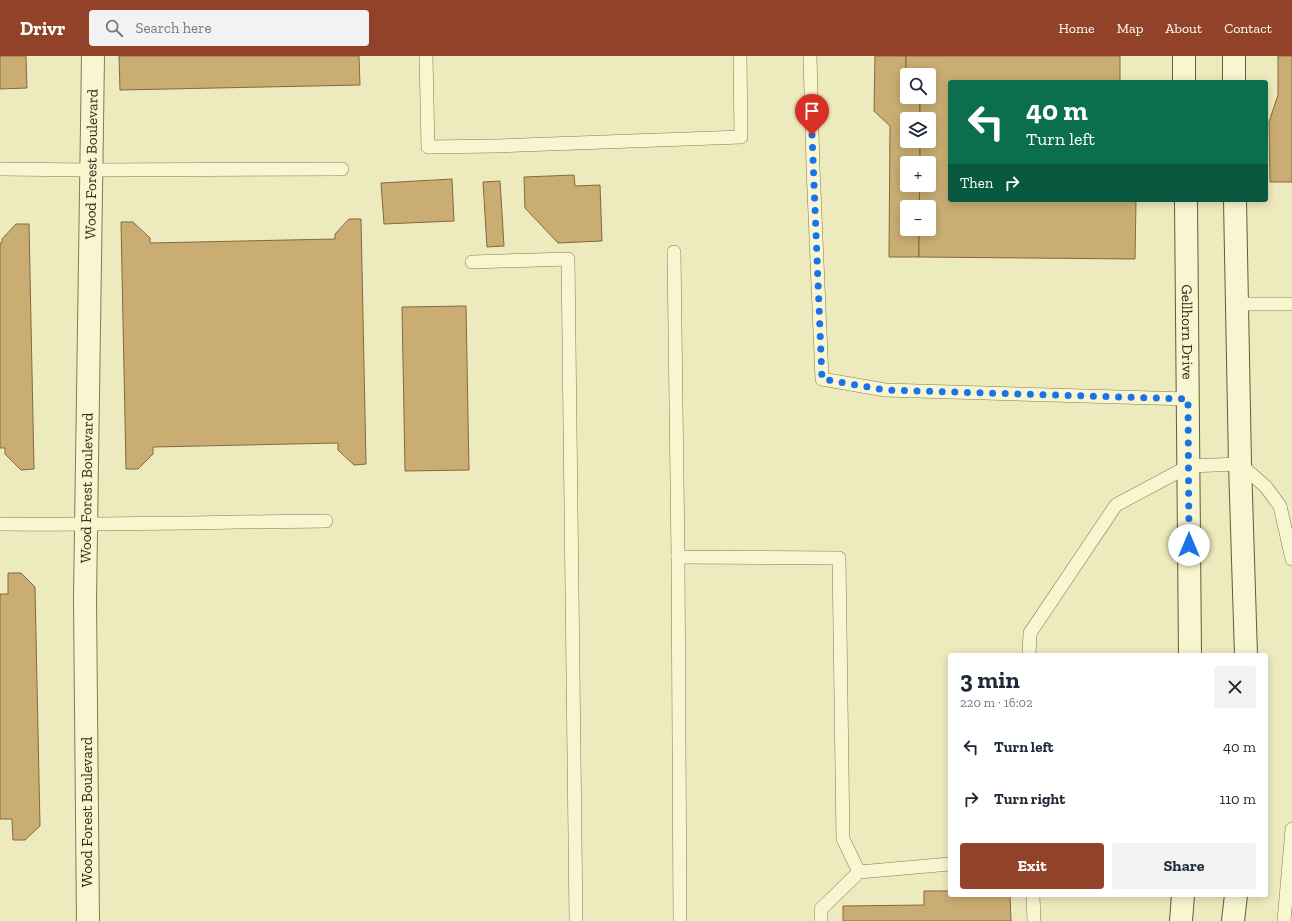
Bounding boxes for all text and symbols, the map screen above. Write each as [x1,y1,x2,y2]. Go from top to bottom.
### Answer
search box [89,10,369,46]
text: Drivr [20,17,65,40]
icon: search [103,17,125,39]
text: Search here [135,19,211,37]
text: Home [1059,20,1095,37]
text: Map [1117,20,1143,37]
text: About [1165,20,1202,37]
text: Contact [1224,20,1272,37]
map controls [900,68,936,236]
button: search [900,68,936,104]
street label: Wood Forest Boulevard [81,88,102,239]
pin [795,94,829,135]
text: 40 m [1026,94,1088,127]
icon: left [960,96,1012,148]
icon: arrive [801,100,823,122]
button: layers [900,112,936,148]
text: Turn left [1026,128,1095,150]
button: + [900,156,936,192]
icon: right [1001,172,1023,194]
text: Then [960,174,993,192]
button: − [900,200,936,236]
street label: Gellhorn Drive [1178,284,1197,380]
street label: Wood Forest Boulevard [77,412,97,563]
position arrow [1168,524,1210,566]
text: 3 min [960,665,1020,694]
button: close [1214,666,1256,708]
text: 220 m · 16:02 [960,695,1033,710]
street label: Wood Forest Boulevard [78,736,96,887]
icon: left [960,736,982,758]
text: Turn left [994,738,1054,756]
text: 40 m [1223,738,1256,756]
icon: right [960,788,982,810]
text: Turn right [994,790,1065,808]
text: 110 m [1219,790,1256,808]
button: Exit [960,843,1104,889]
button: Share [1112,843,1256,889]

